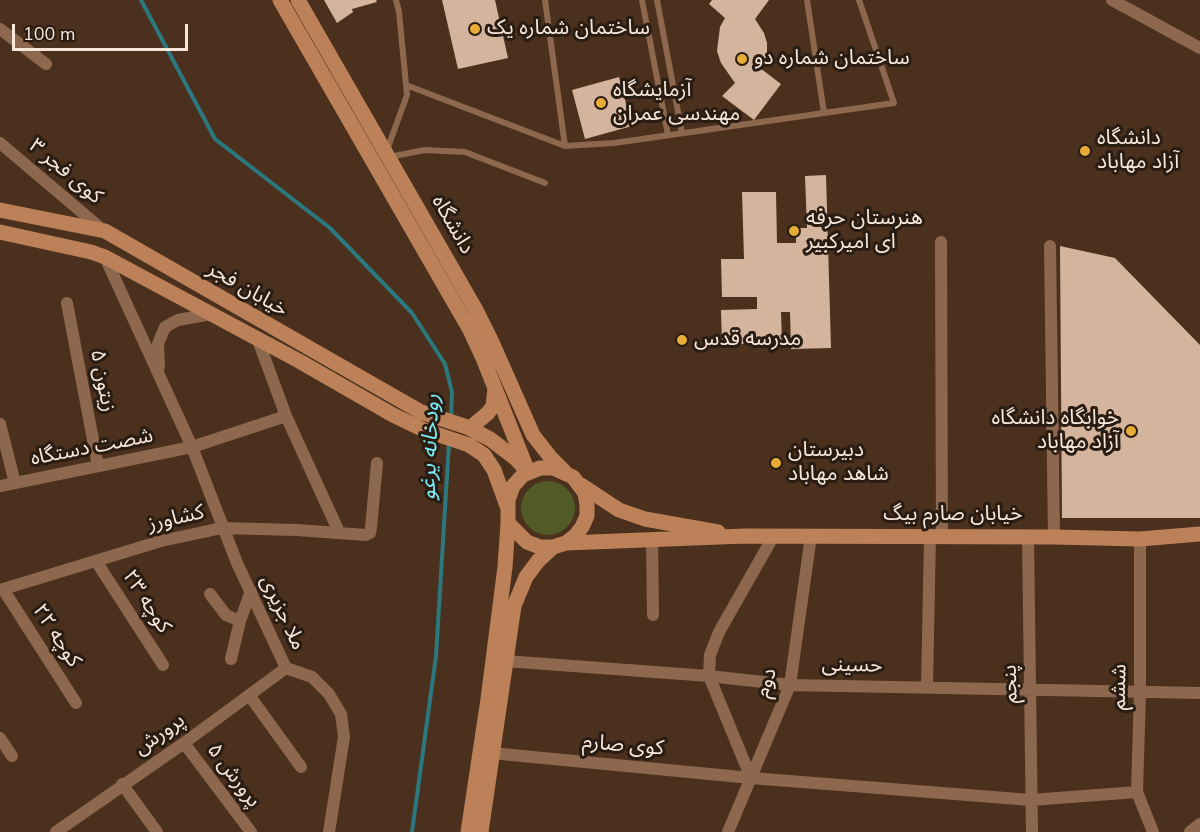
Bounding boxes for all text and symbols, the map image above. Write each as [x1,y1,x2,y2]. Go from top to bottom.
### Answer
scale bar [15,12,190,50]
place label: ساختمان شماره یک [487,16,650,42]
text: 100 m [23,22,75,46]
marker: ساختمان شماره یک [468,22,482,36]
place label: ساختمان شماره دو [754,46,910,72]
marker: ساختمان شماره دو [735,52,749,66]
place label: آزمایشگاه مهندسی عمران [613,78,740,128]
marker: آزمایشگاه مهندسی عمران [594,96,608,110]
place label: دانشگاه آزاد مهاباد [1097,126,1179,176]
street label: کوی فجر ۳ [23,134,107,210]
marker: دانشگاه آزاد مهاباد [1078,144,1092,158]
street label: دانشگاه [425,191,479,259]
place label: هنرستان حرفه ای امیرکبیر [806,206,923,256]
marker: هنرستان حرفه ای امیرکبیر [787,224,801,238]
street label: خیابان فجر [202,257,292,323]
place label: مدرسه قدس [694,327,801,353]
marker: مدرسه قدس [675,333,689,347]
street label: زیتون ۵ [84,348,120,414]
water label: رودخانه یرغو [416,393,446,501]
place label: خوابگاه دانشگاه آزاد مهاباد [992,406,1119,456]
street label: شصت دستگاه [29,424,155,472]
marker: خوابگاه دانشگاه آزاد مهاباد [1124,424,1138,438]
place label: دبیرستان شاهد مهاباد [788,438,889,488]
marker: دبیرستان شاهد مهاباد [769,456,783,470]
street label: کشاورز [145,500,207,538]
street label: خیابان صارم بیگ [883,502,1023,528]
street label: کوچه ۲۳ [116,566,176,638]
street label: ملا جزیری [254,572,310,654]
street label: کوچه ۲۲ [26,600,86,672]
street label: حسینی [821,653,883,679]
street label: پنجم [998,664,1024,704]
street label: ششم [1107,664,1133,710]
street label: دوم [751,665,783,701]
street label: پرورش [130,708,190,762]
street label: کوی صارم [581,730,665,762]
street label: پرورش ۵ [201,739,265,813]

